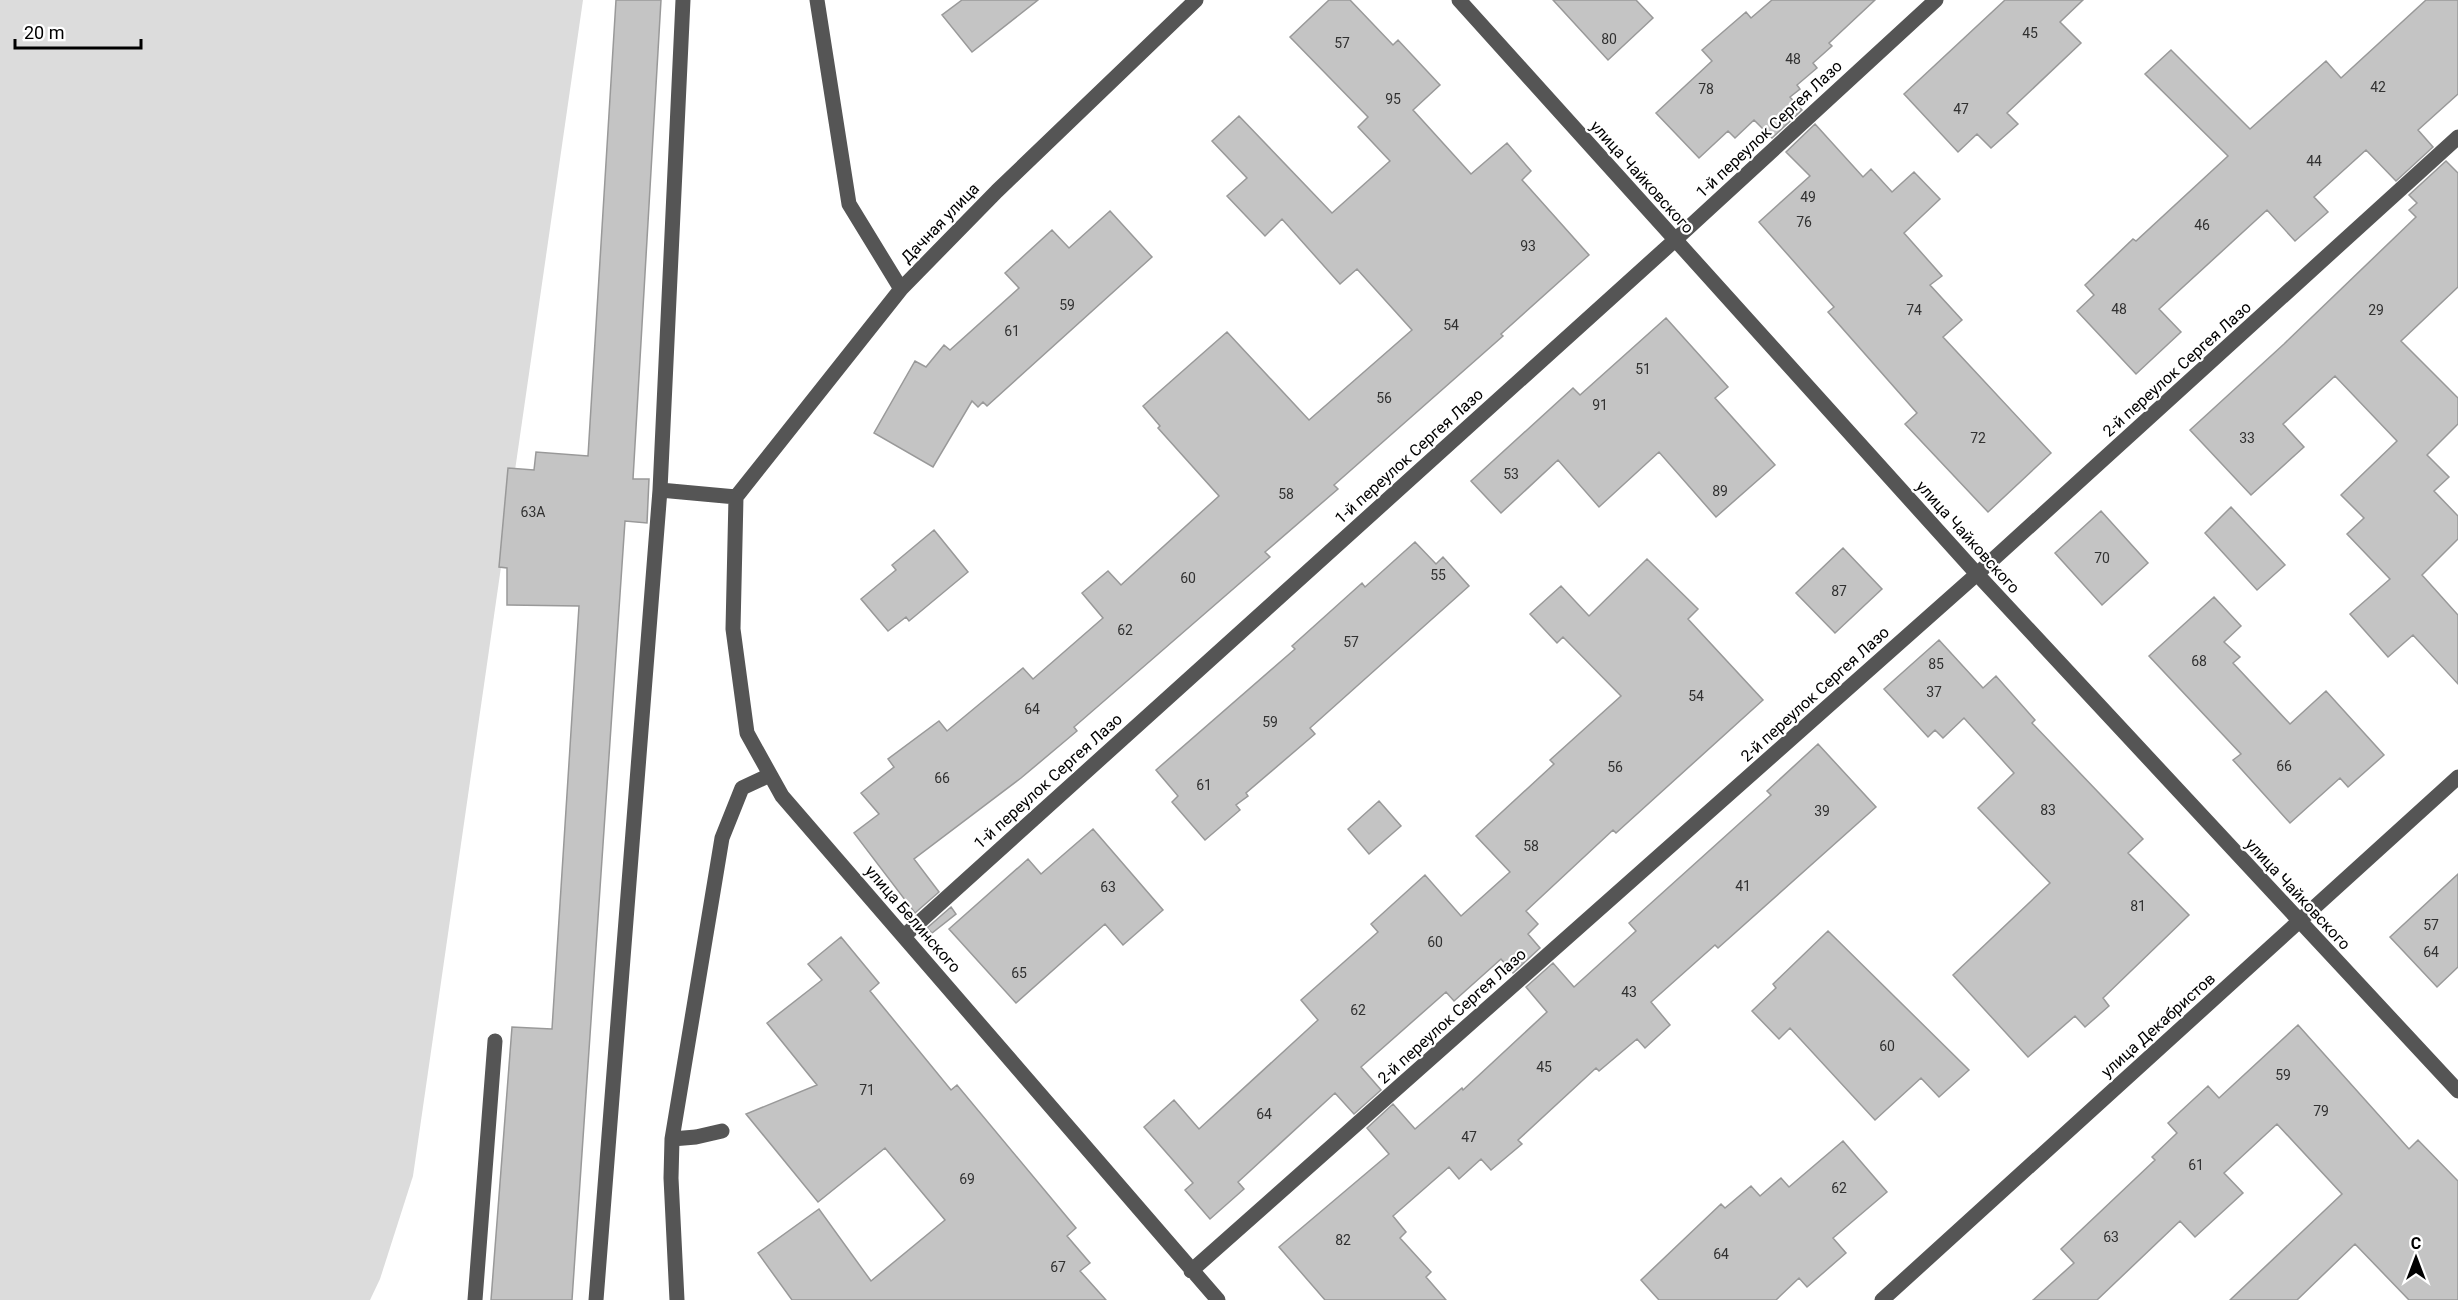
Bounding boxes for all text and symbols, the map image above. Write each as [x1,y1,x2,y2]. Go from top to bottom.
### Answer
scale bar [15,12,141,50]
text: 20 m [24,22,64,43]
house number: 45 [2022,25,2038,41]
house number: 80 [1601,31,1617,47]
house number: 57 [1334,35,1350,51]
house number: 48 [1785,51,1801,67]
street label: 1-й переулок Сергея Лазо [1692,56,1846,202]
house number: 42 [2370,79,2386,95]
house number: 78 [1698,81,1714,97]
house number: 95 [1385,91,1401,107]
house number: 47 [1953,101,1969,117]
street label: улица Чайковского [1586,117,1698,237]
house number: 44 [2306,153,2322,169]
street label: Дачная улица [897,179,983,267]
house number: 49 [1800,189,1816,205]
house number: 76 [1796,214,1812,230]
house number: 46 [2194,217,2210,233]
house number: 93 [1520,238,1536,254]
house number: 59 [1059,297,1075,313]
street label: 2-й переулок Сергея Лазо [2099,297,2255,441]
house number: 48 [2111,301,2127,317]
house number: 74 [1906,302,1922,318]
house number: 29 [2368,302,2384,318]
house number: 54 [1443,317,1459,333]
house number: 61 [1004,323,1020,339]
house number: 51 [1635,361,1651,377]
street label: 1-й переулок Сергея Лазо [1331,384,1487,528]
house number: 56 [1376,390,1392,406]
house number: 91 [1592,397,1608,413]
house number: 72 [1970,430,1986,446]
house number: 33 [2239,430,2255,446]
house number: 53 [1503,466,1519,482]
street label: улица Чайковского [1912,477,2024,597]
house number: 89 [1712,483,1728,499]
house number: 58 [1278,486,1294,502]
house number: 63А [521,504,545,520]
house number: 70 [2094,550,2110,566]
house number: 55 [1430,567,1446,583]
house number: 60 [1180,570,1196,586]
house number: 87 [1831,583,1847,599]
house number: 62 [1117,622,1133,638]
street label: 2-й переулок Сергея Лазо [1737,622,1893,766]
house number: 57 [1343,634,1359,650]
house number: 68 [2191,653,2207,669]
house number: 85 [1928,656,1944,672]
house number: 37 [1926,684,1942,700]
house number: 54 [1688,688,1704,704]
house number: 64 [1024,701,1040,717]
street label: 1-й переулок Сергея Лазо [970,709,1126,853]
house number: 59 [1262,714,1278,730]
house number: 66 [2276,758,2292,774]
house number: 56 [1607,759,1623,775]
house number: 66 [934,770,950,786]
house number: 61 [1196,777,1212,793]
house number: 83 [2040,802,2056,818]
house number: 39 [1814,803,1830,819]
street label: улица Чайковского [2242,834,2354,954]
house number: 58 [1523,838,1539,854]
street label: улица Белинского [861,862,965,976]
house number: 41 [1735,878,1751,894]
house number: 63 [1100,879,1116,895]
house number: 81 [2130,898,2146,914]
house number: 57 [2423,917,2439,933]
house number: 60 [1427,934,1443,950]
street label: 2-й переулок Сергея Лазо [1374,944,1530,1088]
house number: 64 [2423,944,2439,960]
house number: 65 [1011,965,1027,981]
street label: улица Декабристов [2097,969,2219,1081]
house number: 43 [1621,984,1637,1000]
house number: 62 [1350,1002,1366,1018]
house number: 60 [1879,1038,1895,1054]
house number: 45 [1536,1059,1552,1075]
house number: 59 [2275,1067,2291,1083]
house number: 71 [859,1082,875,1098]
house number: 79 [2313,1103,2329,1119]
house number: 64 [1256,1106,1272,1122]
house number: 47 [1461,1129,1477,1145]
house number: 61 [2188,1157,2204,1173]
house number: 69 [959,1171,975,1187]
house number: 62 [1831,1180,1847,1196]
north arrow [2386,1228,2446,1288]
house number: 63 [2103,1229,2119,1245]
house number: 82 [1335,1232,1351,1248]
text: С [2411,1234,2421,1253]
house number: 64 [1713,1246,1729,1262]
house number: 67 [1050,1259,1066,1275]

